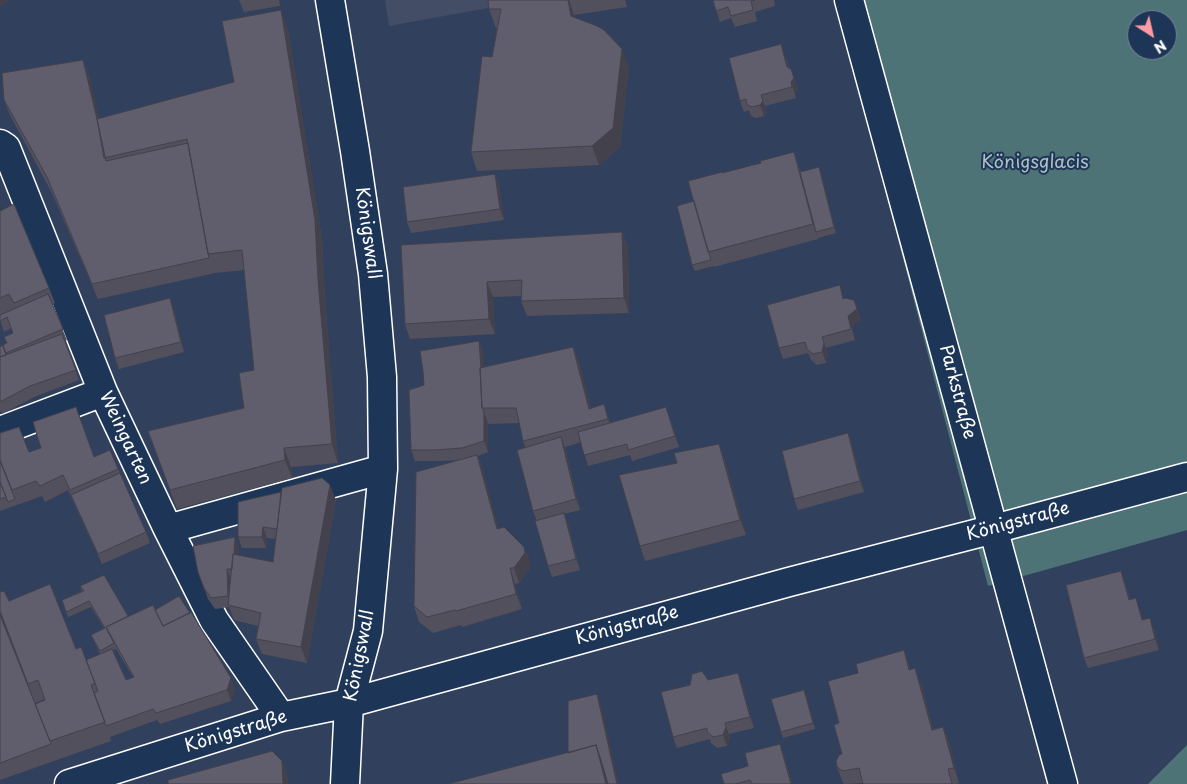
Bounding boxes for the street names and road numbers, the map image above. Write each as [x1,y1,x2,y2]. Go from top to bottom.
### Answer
street label: Königswall [350,185,384,281]
street label: Parkstraße [934,343,980,441]
street label: Weingarten [94,388,156,488]
street label: Königstraße [964,498,1072,546]
street label: Königstraße [573,602,681,650]
street label: Königswall [341,608,379,704]
street label: Königstraße [182,706,290,758]

